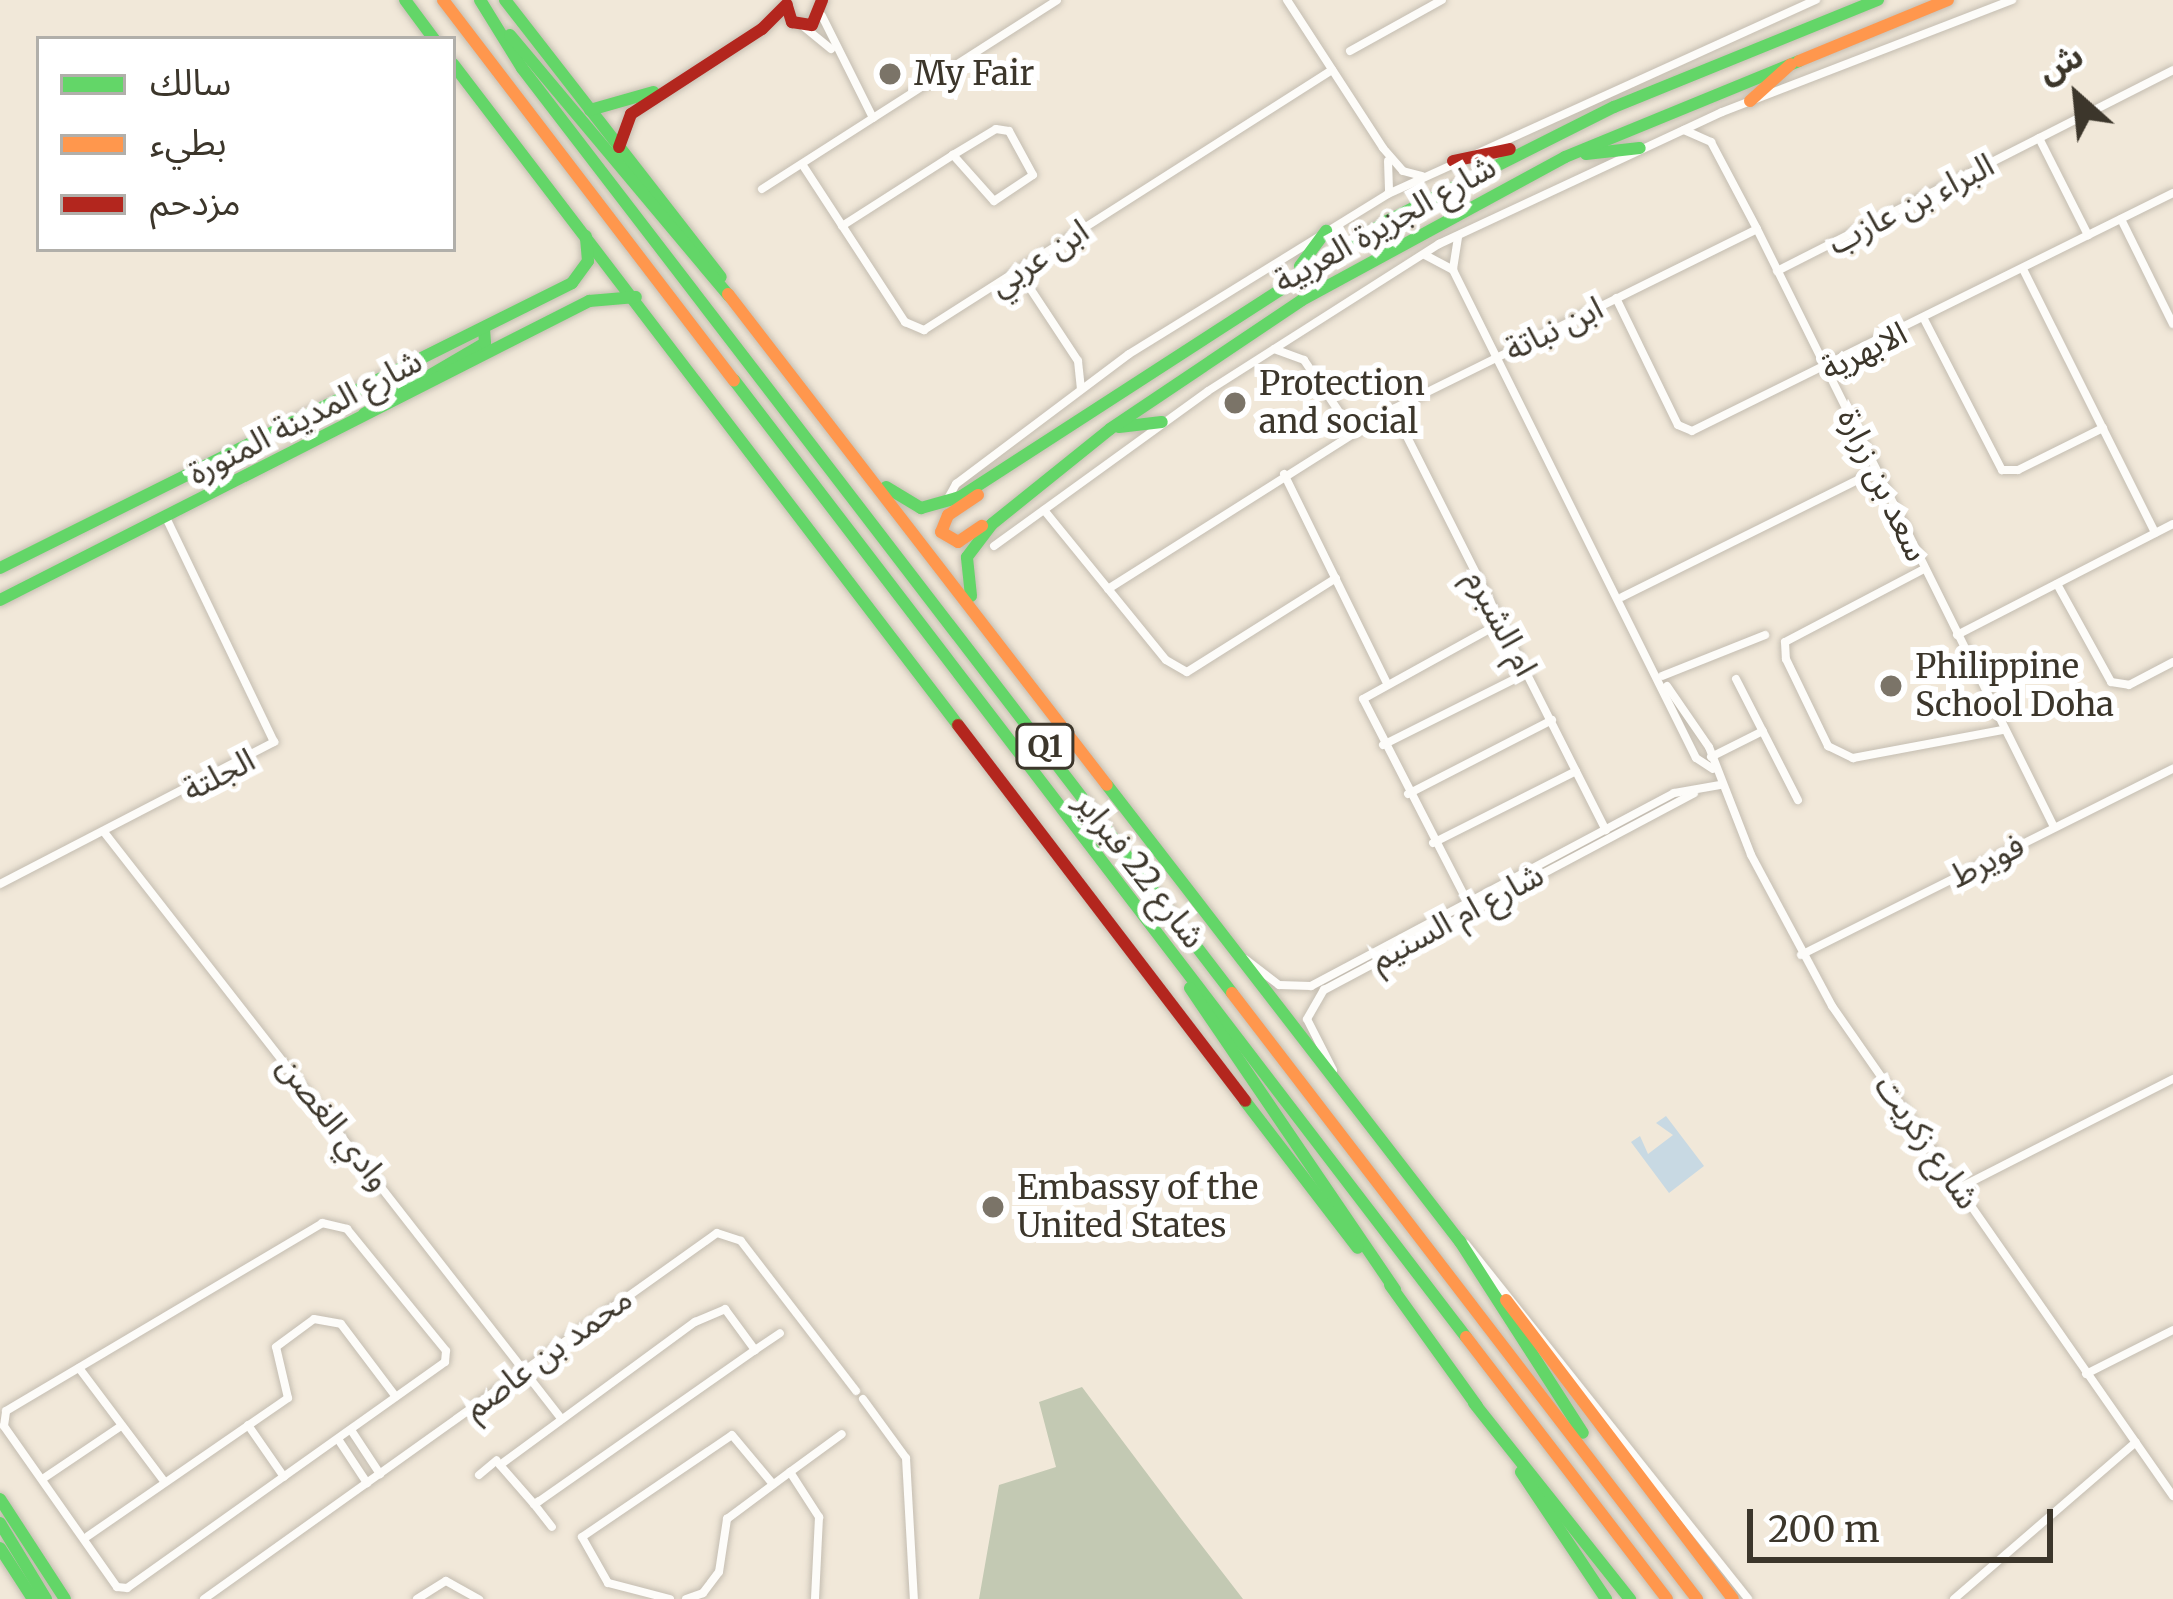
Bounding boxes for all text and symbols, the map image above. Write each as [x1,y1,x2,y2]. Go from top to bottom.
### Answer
text: ش [2031,35,2090,92]
legend [36,36,456,252]
north arrow [2017,36,2137,156]
place label: My Fair [914,54,1034,94]
text: سالك [150,60,231,105]
marker: My Fair [877,61,903,87]
text: بطيء [150,120,227,165]
street label: البراء بن عازب [1821,145,2001,263]
street label: شارع الجزيرة العربية [1267,147,1503,301]
text: مزدحم [150,180,241,225]
street label: ابن عربي [982,211,1096,305]
street label: ابن نباتة [1498,288,1610,370]
street label: الابهرية [1815,313,1913,389]
street label: شارع المدينة المنورة [182,341,428,493]
place label: Protection and social [1259,364,1425,442]
marker: Protection and social [1222,390,1248,416]
street label: سعد بن زرارة [1829,402,1937,568]
street label: ام الشبرم [1456,563,1546,683]
place label: Philippine School Doha [1915,647,2114,725]
marker: Philippine School Doha [1878,673,1904,699]
road number: Q1 [1015,722,1075,770]
street label: الجلتة [176,740,262,810]
street label: شارع 22 فبراير [1067,784,1213,956]
street label: فويرط [1943,826,2031,896]
street label: شارع ام السنيم [1364,855,1550,979]
street label: وادي الغصن [269,1048,399,1198]
street label: شارع زكريت [1866,1067,1988,1217]
place label: Embassy of the United States [1017,1168,1258,1246]
marker: Embassy of the United States [980,1194,1006,1220]
street label: محمد بن عاصم [456,1279,640,1427]
scale bar [1753,1485,2059,1559]
text: 200 m [1768,1507,1880,1552]

